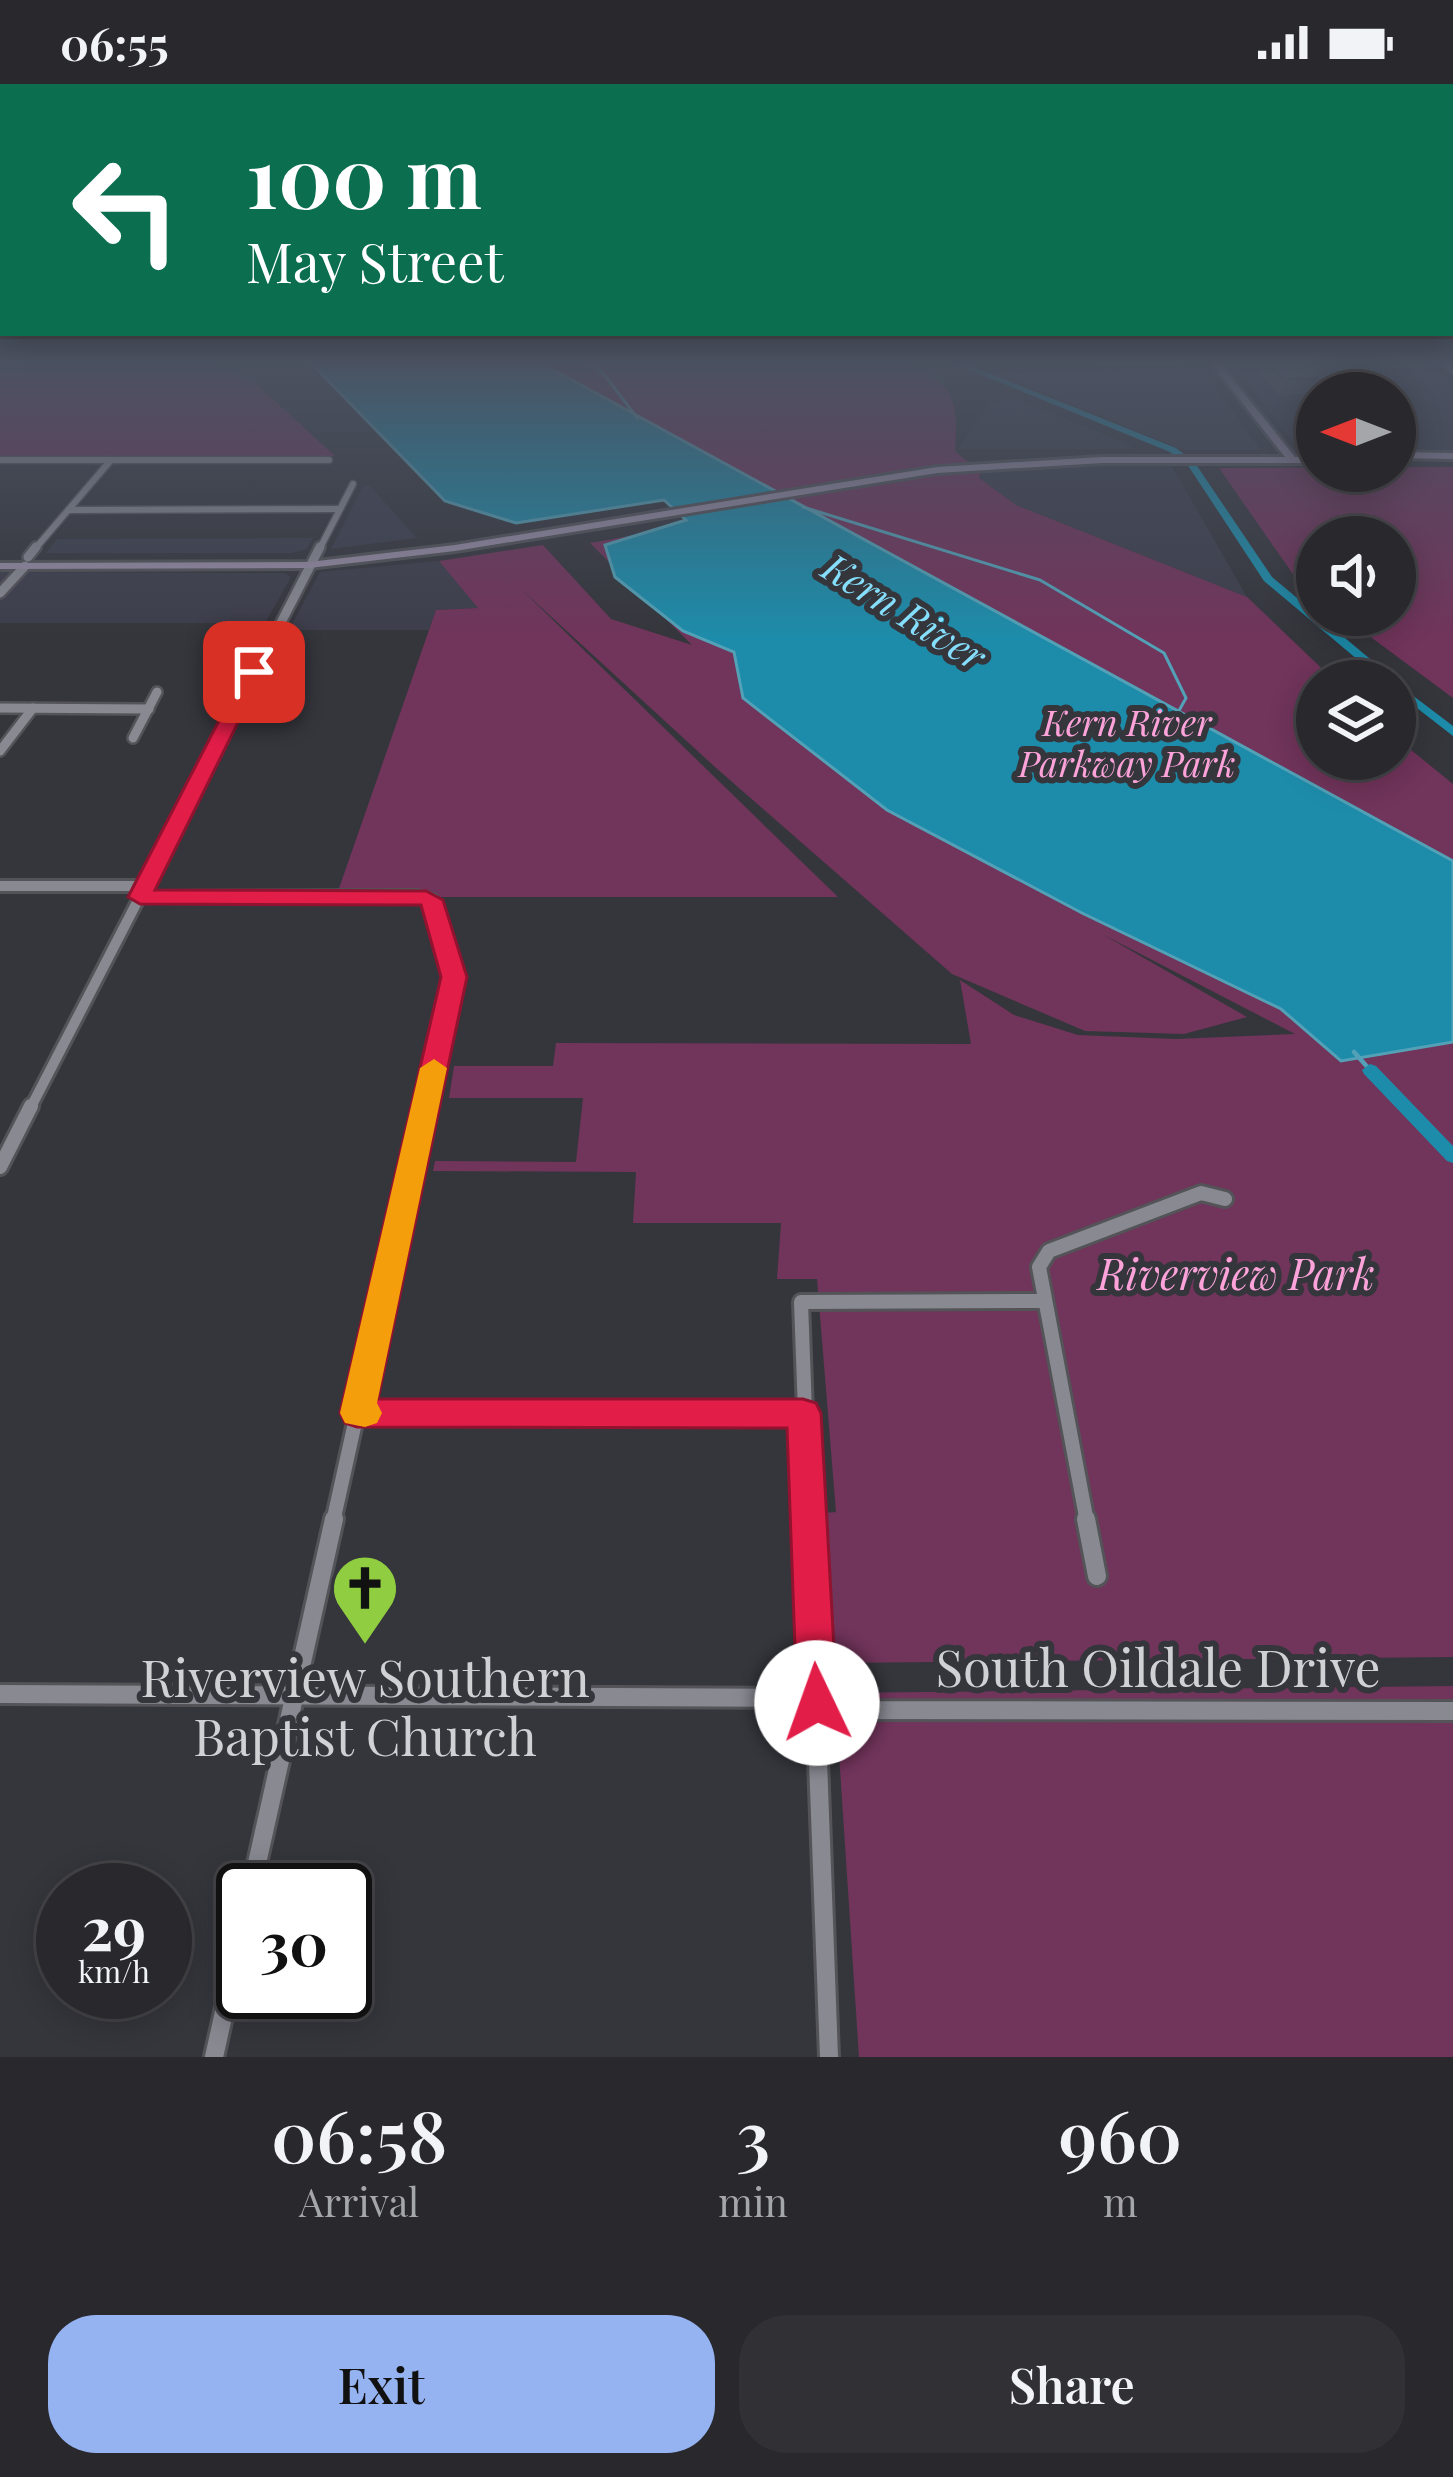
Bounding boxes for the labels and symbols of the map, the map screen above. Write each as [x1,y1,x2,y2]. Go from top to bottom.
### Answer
north arrow [1296,372,1416,492]
water label: Kern River [812,539,998,682]
pin [203,621,305,723]
park label: Kern River Parkway Park [1016,697,1236,786]
park label: Riverview Park [1095,1245,1375,1301]
church icon: Riverview Southern Baptist Church [330,1553,400,1647]
street label: South Oildale Drive [935,1632,1381,1700]
position arrow [754,1640,880,1766]
place label: Riverview Southern Baptist Church [140,1642,590,1769]
speed limit sign: 30 [216,1863,372,2019]

